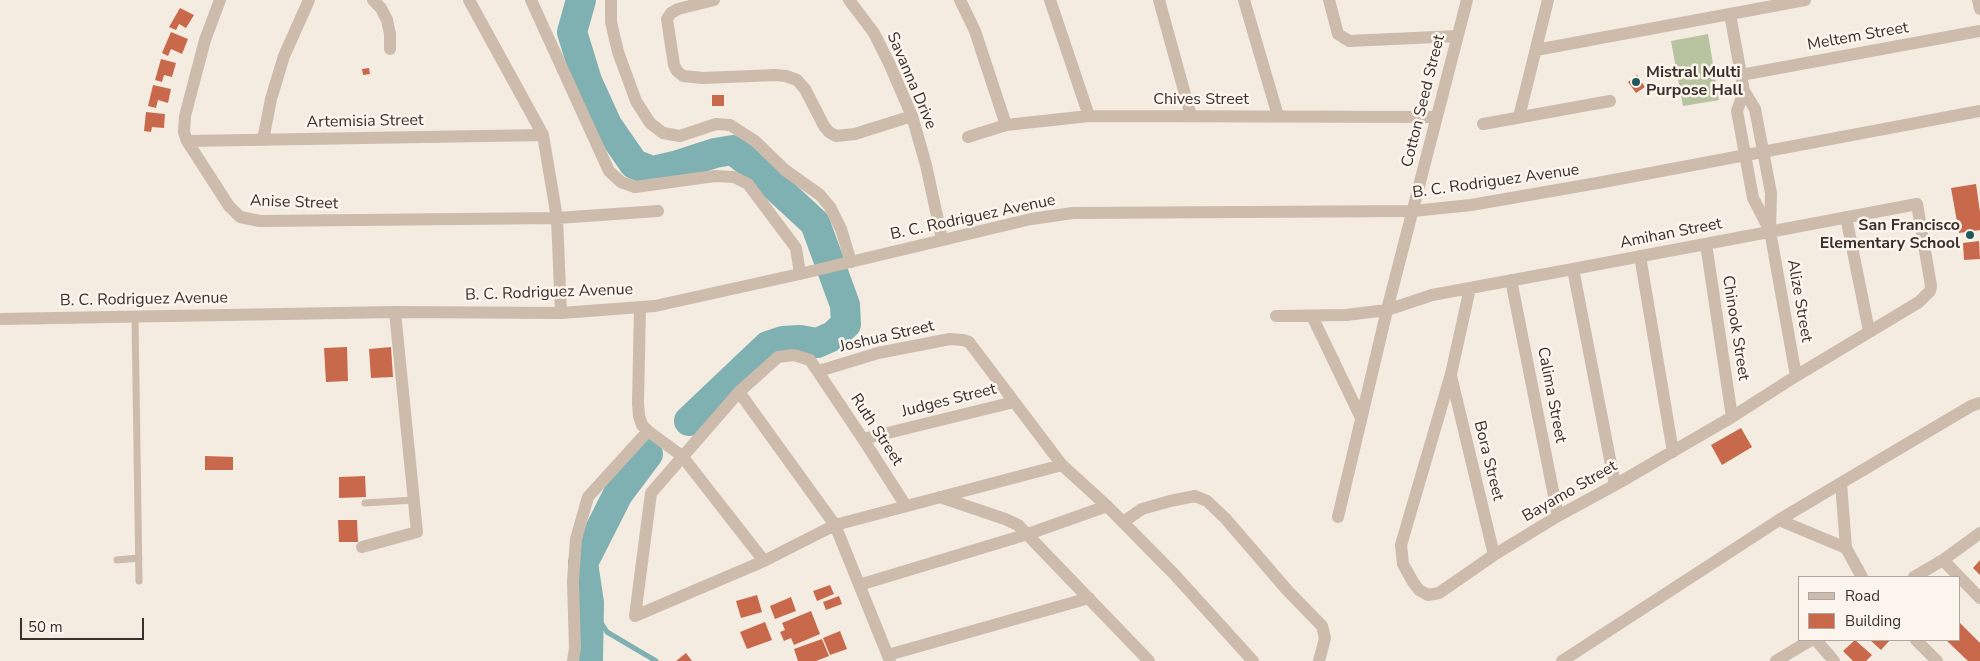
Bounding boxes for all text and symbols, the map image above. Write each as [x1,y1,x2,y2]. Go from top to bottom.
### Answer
street label: Meltem Street [1806,19,1910,55]
street label: Savanna Drive [882,30,940,132]
street label: Cotton Seed Street [1398,33,1450,169]
place label: Mistral Multi Purpose Hall [1646,63,1743,101]
marker: Mistral Multi Purpose Hall [1630,76,1642,88]
street label: Chives Street [1153,90,1249,110]
street label: Artemisia Street [306,111,424,133]
street label: B. C. Rodriguez Avenue [1411,161,1581,203]
street label: B. C. Rodriguez Avenue [889,191,1057,245]
street label: Anise Street [249,192,339,214]
street label: Amihan Street [1618,215,1724,253]
place label: San Francisco Elementary School [1820,216,1960,254]
marker: San Francisco Elementary School [1964,229,1976,241]
street label: Alize Street [1782,258,1816,344]
street label: Chinook Street [1717,274,1753,382]
street label: B. C. Rodriguez Avenue [465,280,633,306]
street label: B. C. Rodriguez Avenue [60,289,228,311]
street label: Joshua Street [838,317,936,357]
street label: Calima Street [1532,345,1570,445]
street label: Judges Street [900,380,998,422]
street label: Ruth Street [846,390,906,470]
street label: Bora Street [1469,419,1507,503]
street label: Bayamo Street [1519,457,1621,527]
legend [1798,576,1960,641]
text: Road [1845,586,1880,606]
scale bar [22,608,146,640]
text: Building [1845,611,1901,631]
text: 50 m [28,617,63,637]

